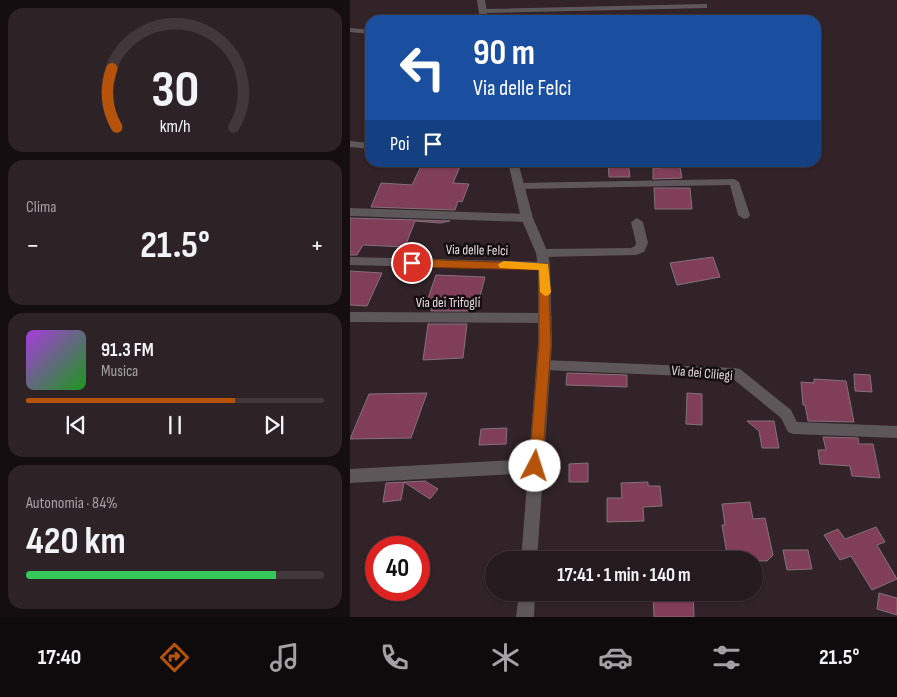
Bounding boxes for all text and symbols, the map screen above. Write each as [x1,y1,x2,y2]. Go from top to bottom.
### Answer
text: 90 m [473,32,535,75]
icon: left [390,35,455,100]
text: 30 [151,59,199,122]
text: Via delle Felci [473,75,571,102]
text: km/h [160,116,190,137]
icon: arrive [419,130,447,158]
text: Poi [390,133,409,156]
text: Clima [26,198,56,217]
text: 21.5° [140,223,210,268]
text: − [26,229,40,262]
text: + [310,229,324,262]
street label: Via delle Felci [446,241,508,259]
pin [391,242,433,284]
icon: arrive [398,249,426,277]
street label: Via dei Trifogli [416,294,480,311]
text: 91.3 FM [101,339,154,362]
text: Musica [101,362,138,381]
street label: Via dei Ciliegi [671,362,733,384]
icon: previous [62,411,90,439]
icon: pause [161,411,189,439]
icon: next [260,411,288,439]
position arrow [508,439,560,491]
text: Autonomia · 84% [26,494,118,513]
text: 420 km [26,519,126,564]
speed limit sign: 40 [365,536,430,601]
text: 17:41 · 1 min · 140 m [557,564,691,587]
icon: directions [157,640,192,675]
icon: music [267,640,302,675]
icon: phone [377,640,412,675]
icon: climate [488,640,523,675]
icon: car [598,640,633,675]
icon: filters [709,640,744,675]
text: 17:40 [38,644,81,671]
text: 21.5° [819,644,859,671]

